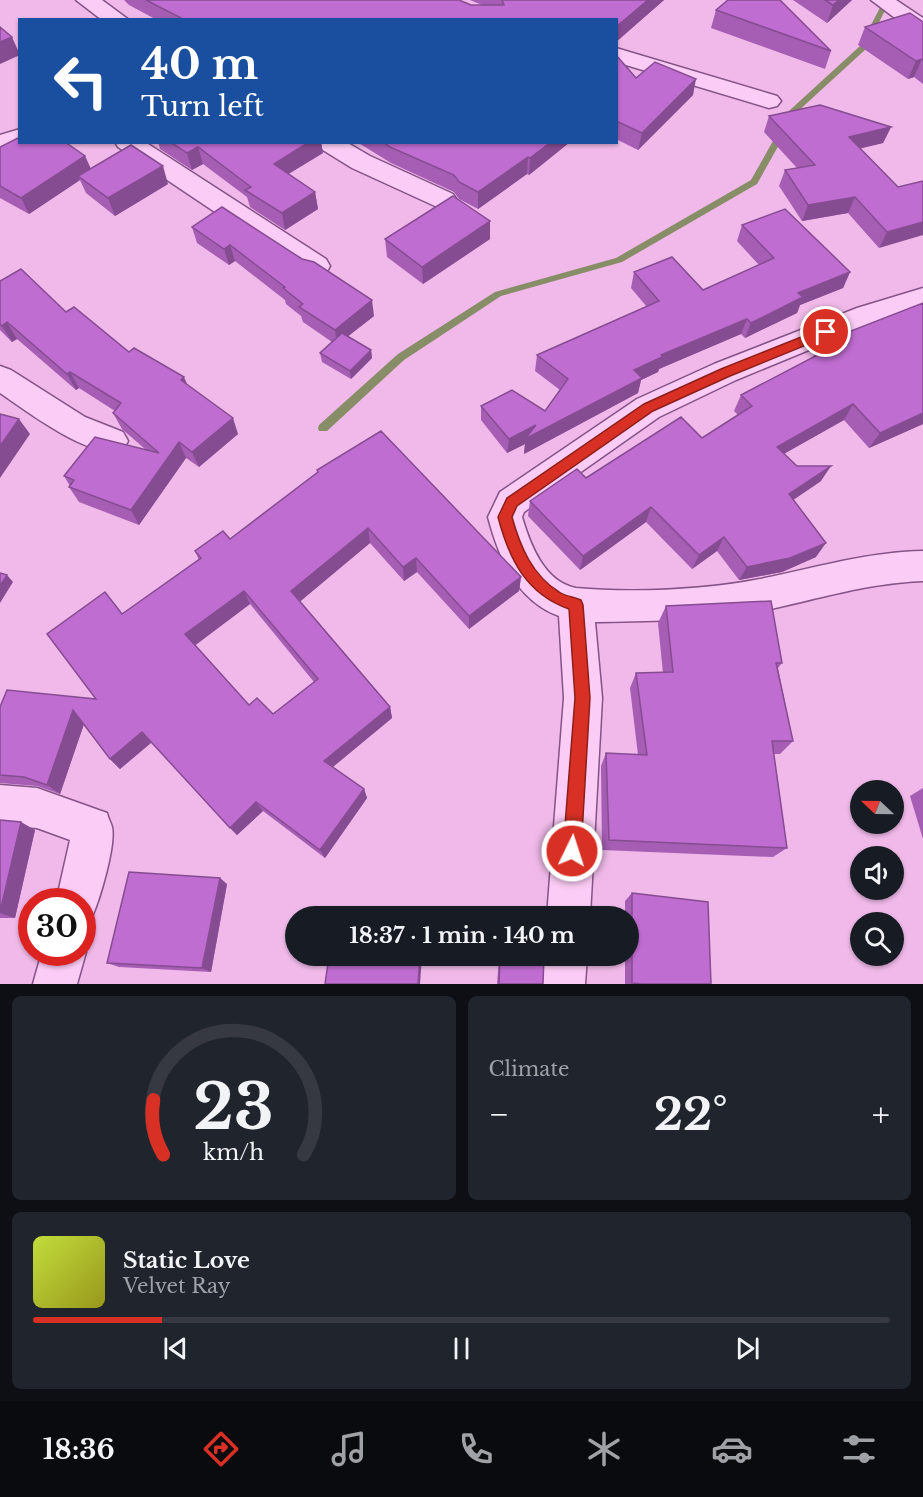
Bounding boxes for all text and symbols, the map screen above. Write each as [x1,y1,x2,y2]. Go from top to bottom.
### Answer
text: 40 m [141,38,258,90]
icon: left [42,42,120,120]
text: Turn left [141,90,264,123]
pin [800,306,851,357]
icon: arrive [809,315,842,348]
north arrow [850,780,904,834]
map controls [850,780,904,966]
position arrow [540,819,604,883]
button: sound [850,846,904,900]
speed limit sign: 30 [18,888,96,966]
button: search [850,912,904,966]
text: 18:37 · 1 min · 140 m [349,922,575,949]
text: Climate [489,1057,569,1081]
text: 23 [194,1068,274,1146]
text: 22° [654,1086,727,1142]
text: − [489,1094,509,1135]
text: + [872,1094,890,1135]
text: km/h [203,1139,264,1166]
text: Static Love [123,1247,250,1274]
text: Velvet Ray [123,1274,231,1298]
icon: previous [159,1332,192,1365]
icon: pause [445,1332,478,1365]
icon: next [731,1332,764,1365]
icon: directions [200,1428,242,1470]
icon: music [328,1428,370,1470]
icon: phone [455,1428,497,1470]
icon: climate [583,1428,625,1470]
icon: car [711,1428,753,1470]
icon: filters [838,1428,880,1470]
text: 18:36 [43,1433,115,1466]

